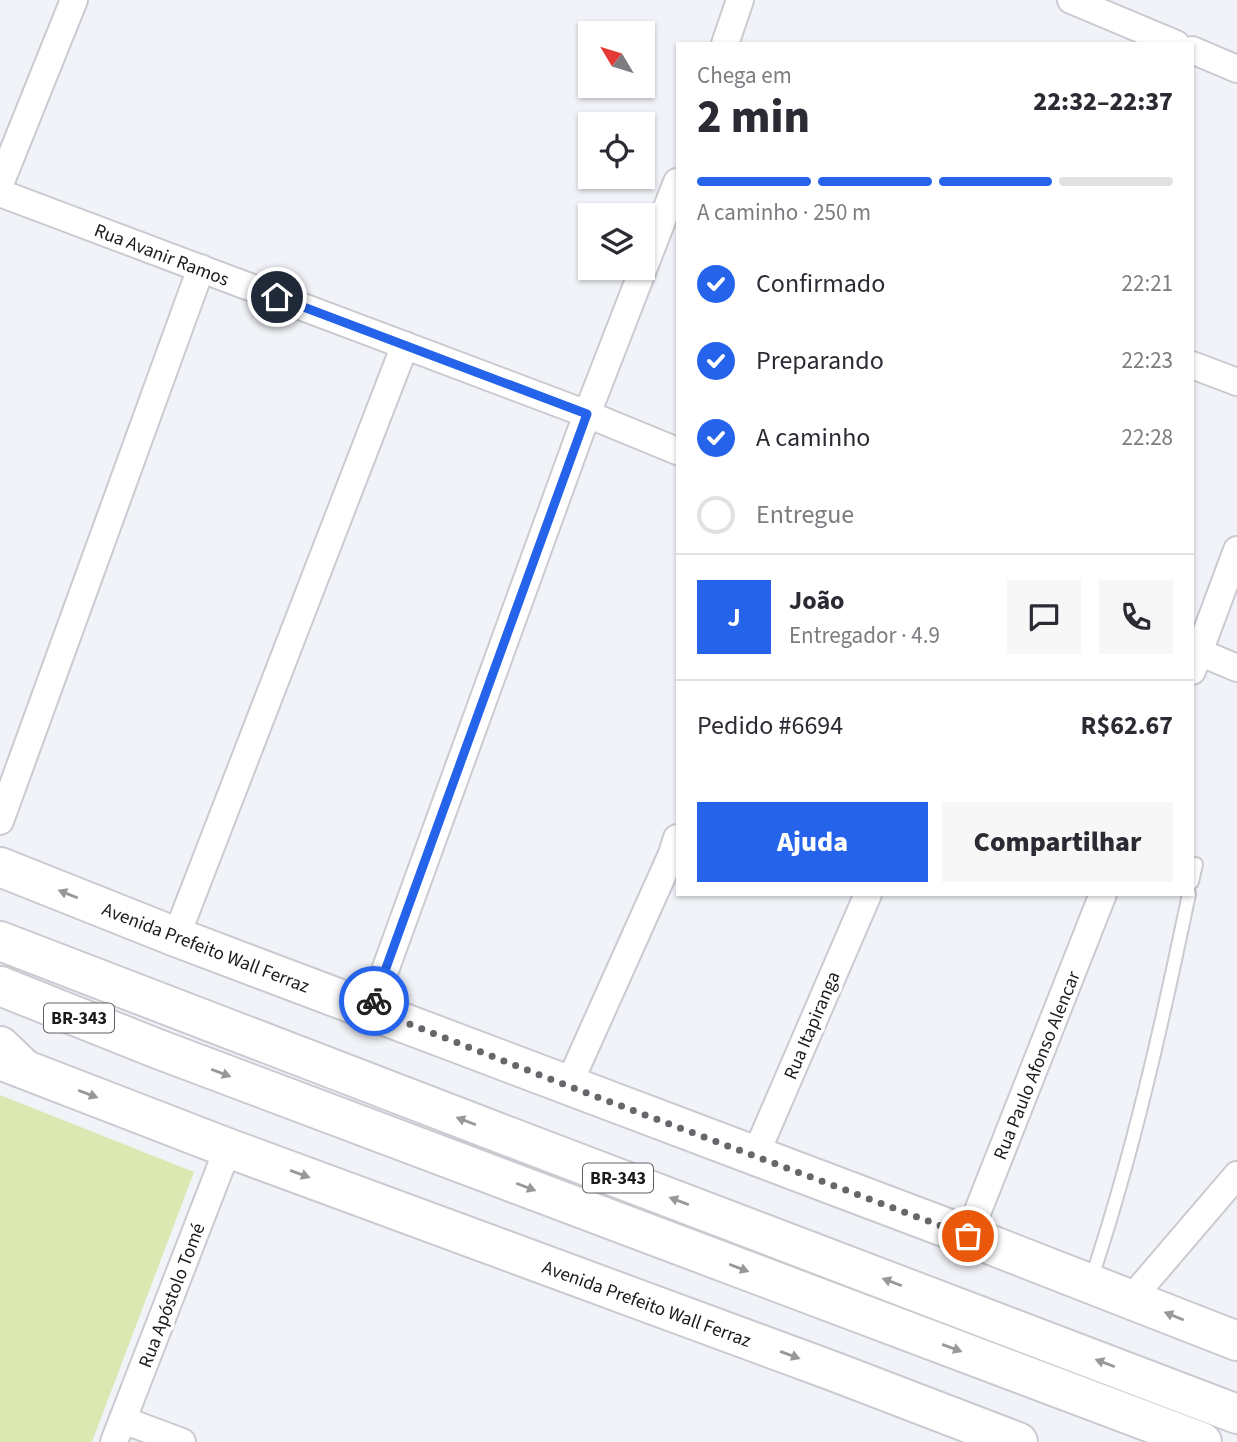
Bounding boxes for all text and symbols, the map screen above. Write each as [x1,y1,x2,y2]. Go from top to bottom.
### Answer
north arrow [578,21,654,98]
map controls [578,21,655,280]
text: Chega em [697,59,792,92]
text: 22:32–22:37 [1033,83,1173,120]
text: 2 min [697,85,810,150]
button: locate [578,112,655,189]
text: A caminho · 250 m [697,196,871,229]
button: layers [578,203,655,280]
street label: Rua Avanir Ramos [90,217,233,294]
icon: check [697,265,735,303]
text: Confirmado [756,265,885,302]
pin [247,267,307,327]
text: 22:21 [1122,267,1173,300]
icon: home [258,278,296,316]
icon: check [697,342,735,380]
text: Preparando [756,342,884,379]
text: 22:23 [1122,344,1173,377]
icon: check [697,419,735,457]
text: A caminho [756,419,870,456]
text: 22:28 [1122,421,1173,454]
text: Entregue [756,496,854,533]
button: chat [1007,580,1081,654]
button: phone [1099,580,1173,654]
text: João [789,582,845,619]
text: J [727,599,741,636]
text: Entregador · 4.9 [789,619,940,652]
text: Pedido #6694 [697,707,843,744]
text: R$62.67 [1081,707,1173,744]
button: Ajuda [697,802,928,882]
button: Compartilhar [942,802,1173,882]
one-way arrow [58,888,79,899]
street label: Avenida Prefeito Wall Ferraz [98,896,313,1000]
courier [339,966,409,1036]
street label: Rua Itapiranga [777,967,847,1084]
street label: Rua Paulo Afonso Alencar [987,967,1088,1164]
icon: bike [355,982,393,1020]
road number: BR-343 [44,1003,114,1032]
one-way arrow [211,1068,232,1079]
one-way arrow [77,1088,98,1099]
one-way arrow [456,1115,477,1126]
road number: BR-343 [583,1163,653,1192]
one-way arrow [290,1169,311,1180]
one-way arrow [516,1182,537,1193]
one-way arrow [669,1196,690,1207]
pin [938,1206,998,1266]
icon: bag [949,1217,987,1255]
street label: Rua Apóstolo Tomé [132,1219,212,1372]
street label: Avenida Prefeito Wall Ferraz [538,1254,755,1355]
one-way arrow [728,1263,749,1274]
one-way arrow [881,1276,902,1287]
one-way arrow [1163,1311,1184,1322]
one-way arrow [941,1343,962,1354]
one-way arrow [779,1350,800,1361]
one-way arrow [1094,1357,1115,1368]

